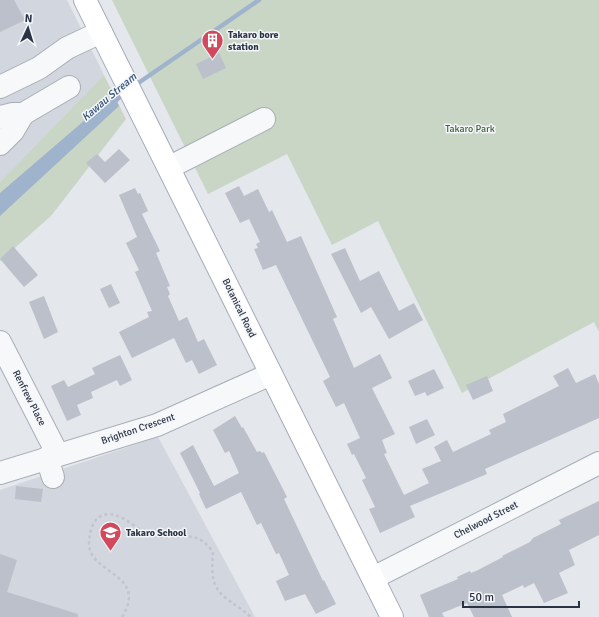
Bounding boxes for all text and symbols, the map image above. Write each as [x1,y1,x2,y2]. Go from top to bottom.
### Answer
north arrow [8,8,48,48]
text: N [24,12,33,25]
building icon: Takaro bore station [200,28,226,61]
place label: Takaro bore station [228,29,279,53]
water label: Kawau Stream [79,70,140,124]
park label: Takaro Park [445,123,495,135]
street label: Botanical Road [220,277,258,339]
street label: Renfrew Place [10,368,48,428]
street label: Brighton Crescent [100,411,177,447]
street label: Chelwood Street [452,498,521,541]
school or university icon: Takaro School [97,520,123,553]
place label: Takaro School [126,527,186,539]
scale bar [463,583,579,609]
text: 50 m [469,590,494,605]

